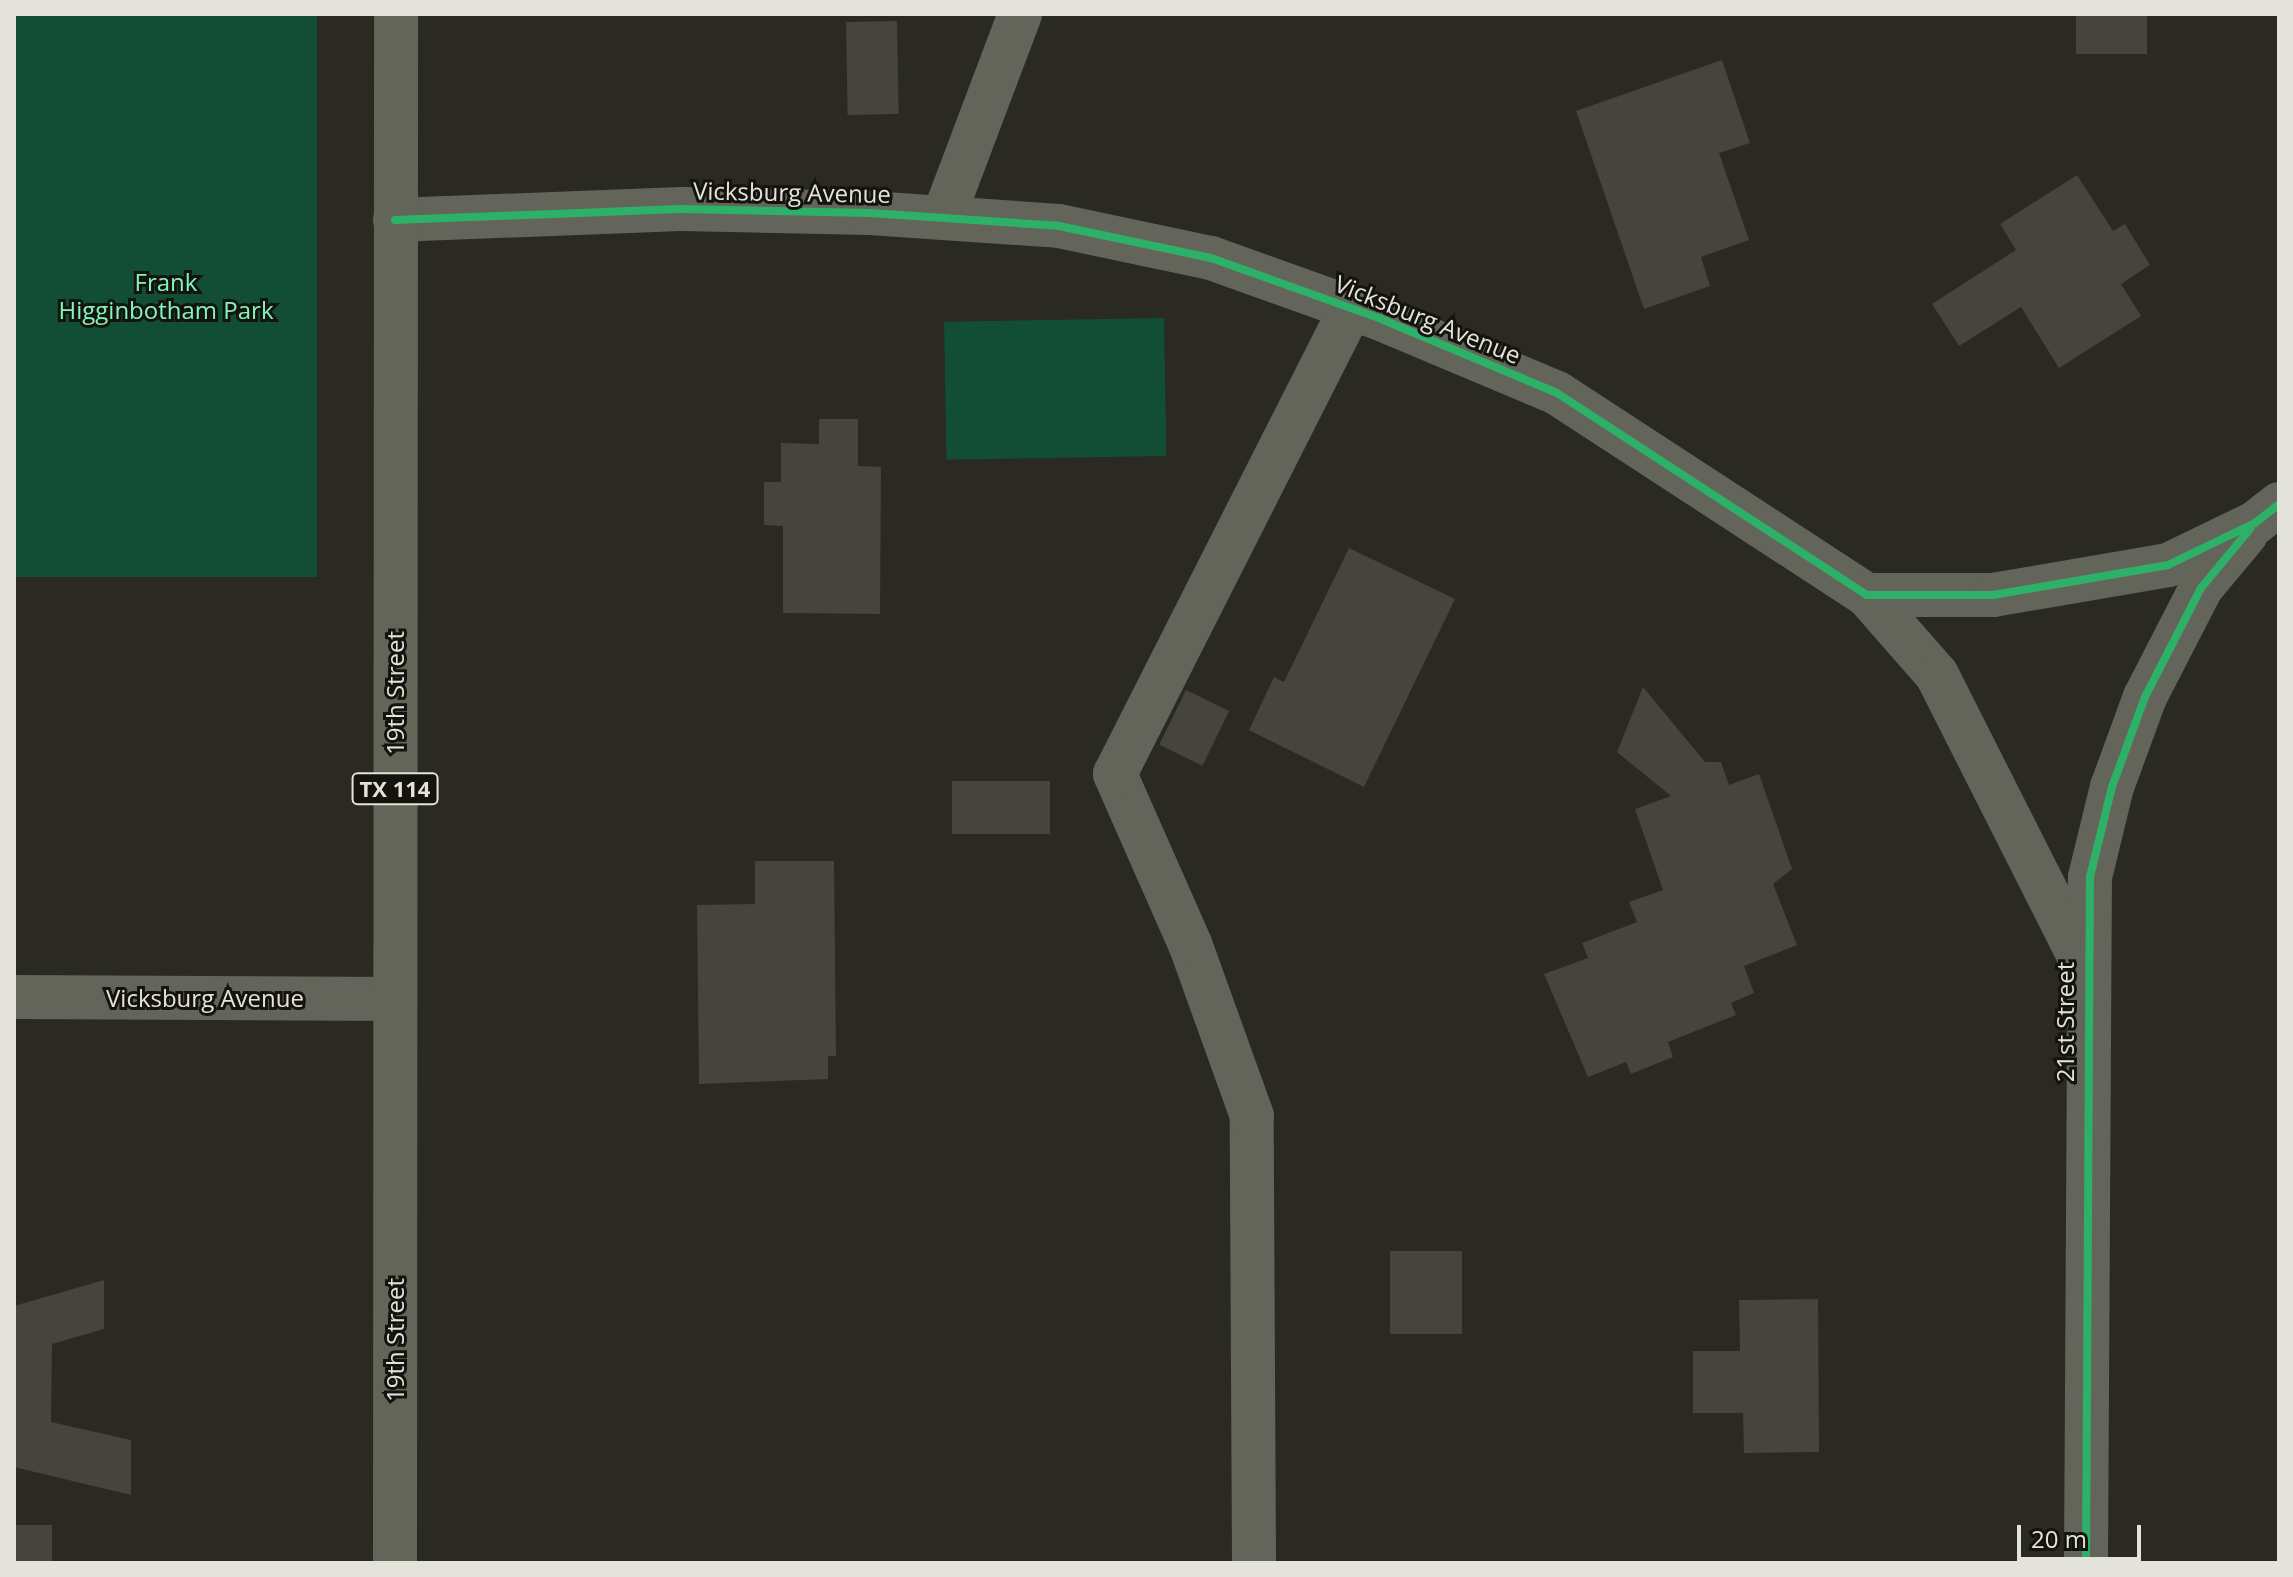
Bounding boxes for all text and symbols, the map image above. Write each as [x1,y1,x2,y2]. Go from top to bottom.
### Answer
street label: Vicksburg Avenue [693,176,891,208]
park label: Frank Higginbotham Park [59,268,273,324]
street label: Vicksburg Avenue [1331,269,1525,369]
street label: 19th Street [381,631,409,755]
road number: TX 114 [351,771,439,807]
street label: 21st Street [2051,962,2079,1082]
street label: Vicksburg Avenue [106,984,304,1012]
street label: 19th Street [381,1278,409,1402]
scale bar [2021,1509,2145,1559]
text: 20 m [2031,1522,2087,1555]

